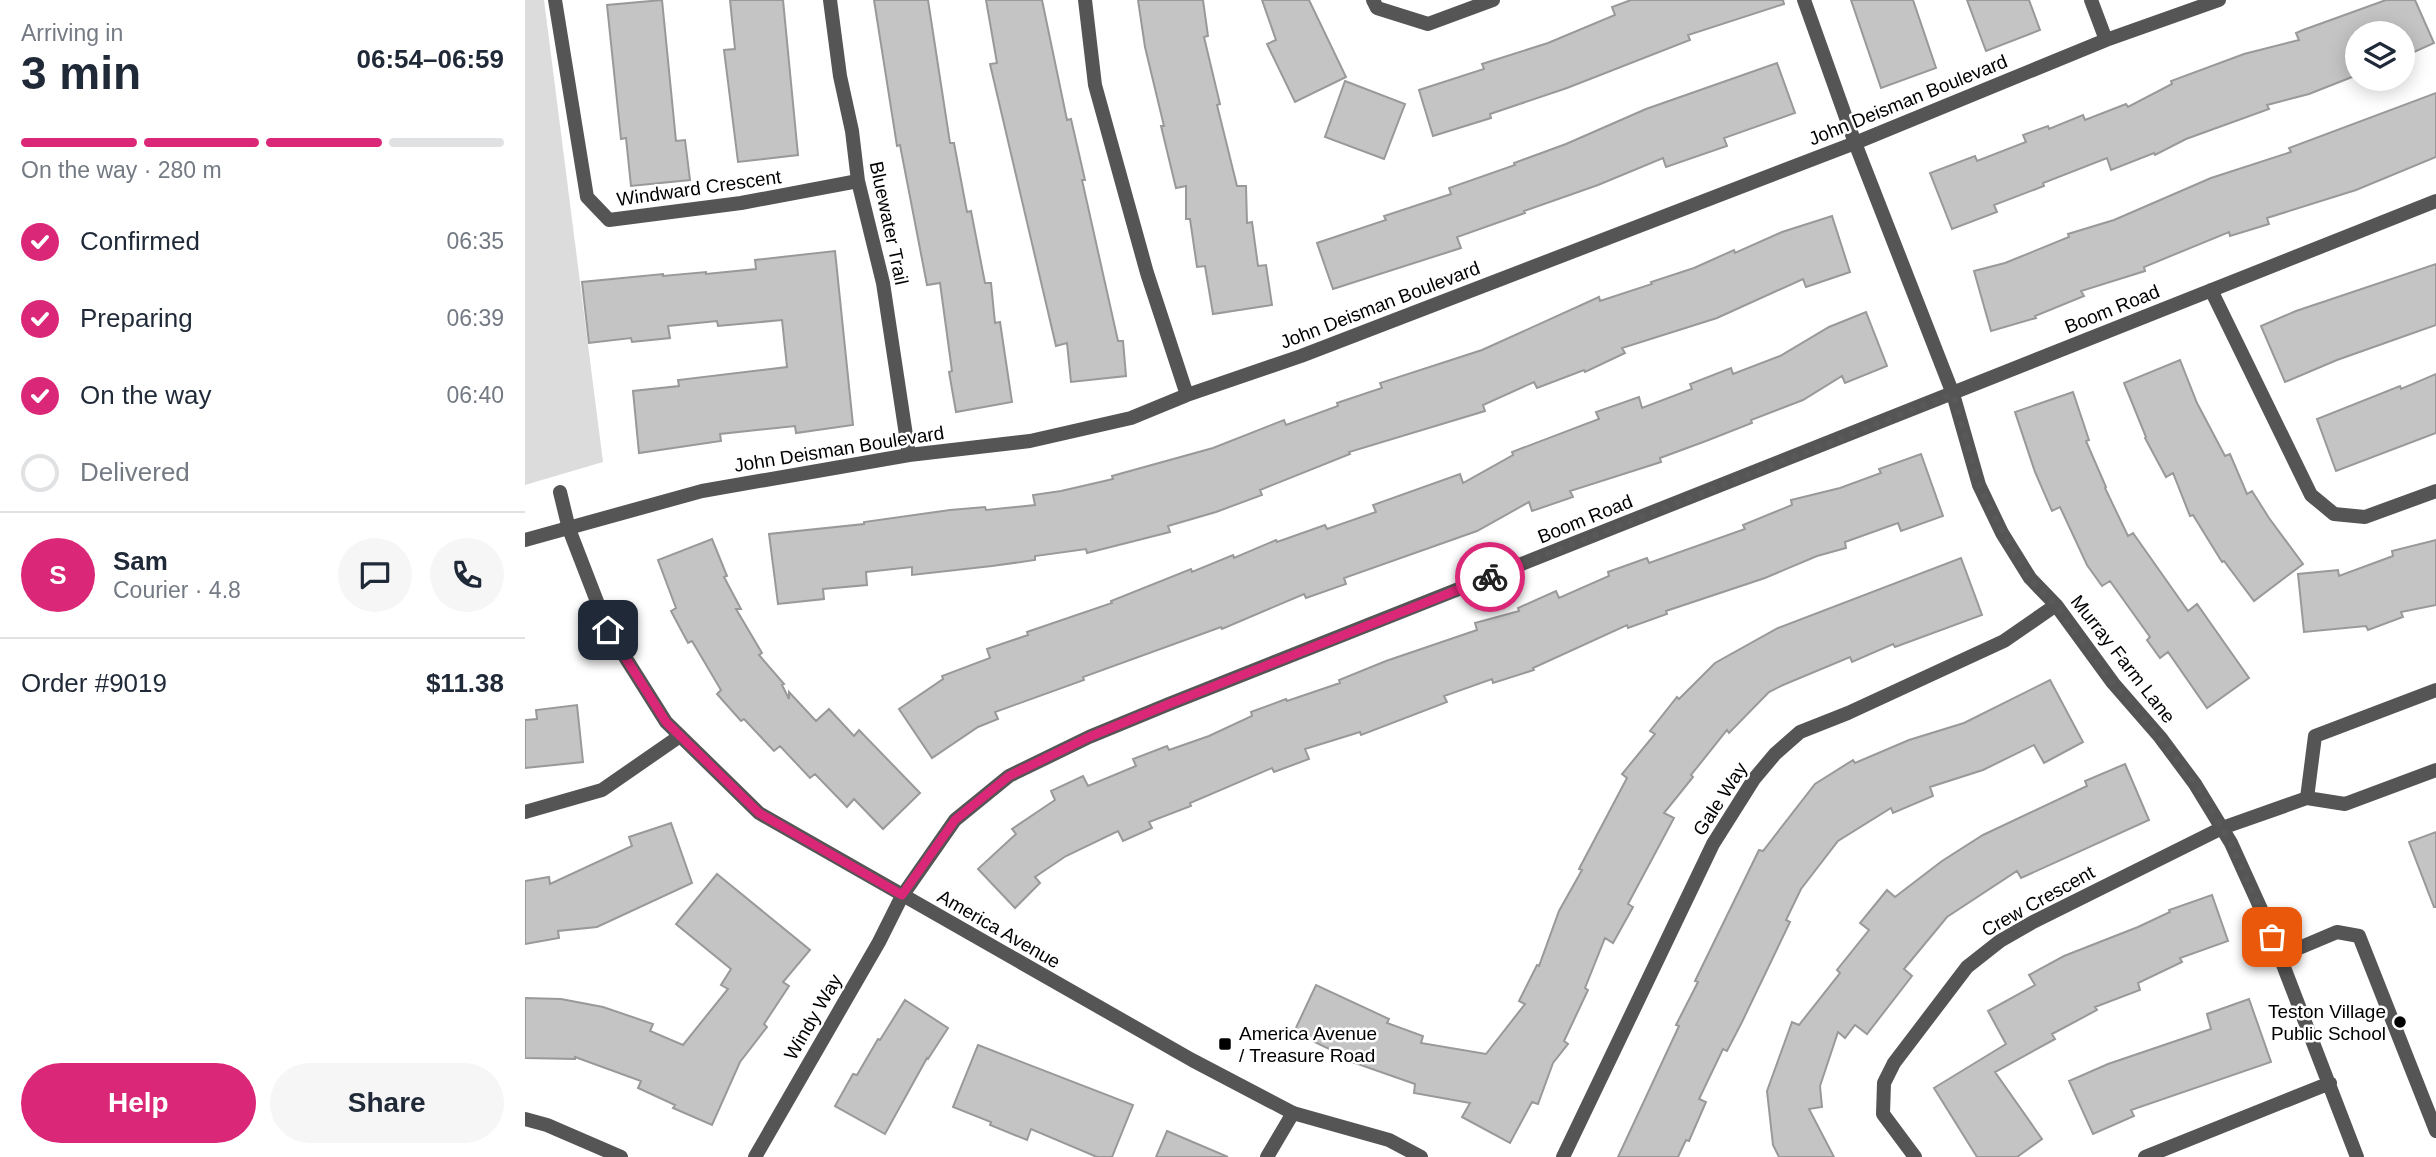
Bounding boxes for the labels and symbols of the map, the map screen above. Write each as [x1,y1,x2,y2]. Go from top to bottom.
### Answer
street label: John Deisman Boulevard [1806,51,2010,149]
street label: Bluewater Trail [866,159,912,287]
street label: Windward Crescent [615,166,783,210]
street label: John Deisman Boulevard [1277,257,1483,353]
street label: Boom Road [2062,280,2162,338]
street label: John Deisman Boulevard [733,422,945,476]
street label: Boom Road [1535,490,1635,548]
courier [1455,542,1525,612]
street label: Murray Farm Lane [2067,591,2179,727]
pin [578,600,638,660]
street label: Gale Way [1689,758,1752,839]
street label: Crew Crescent [1978,861,2099,941]
street label: America Avenue [934,885,1064,973]
pin [2242,907,2302,967]
street label: Windy Way [780,970,846,1064]
place label: Teston Village Public School [2268,1001,2386,1044]
marker: Teston Village Public School [2392,1014,2408,1030]
place label: America Avenue / Treasure Road [1239,1023,1377,1066]
marker: America Avenue / Treasure Road [1217,1036,1233,1052]

